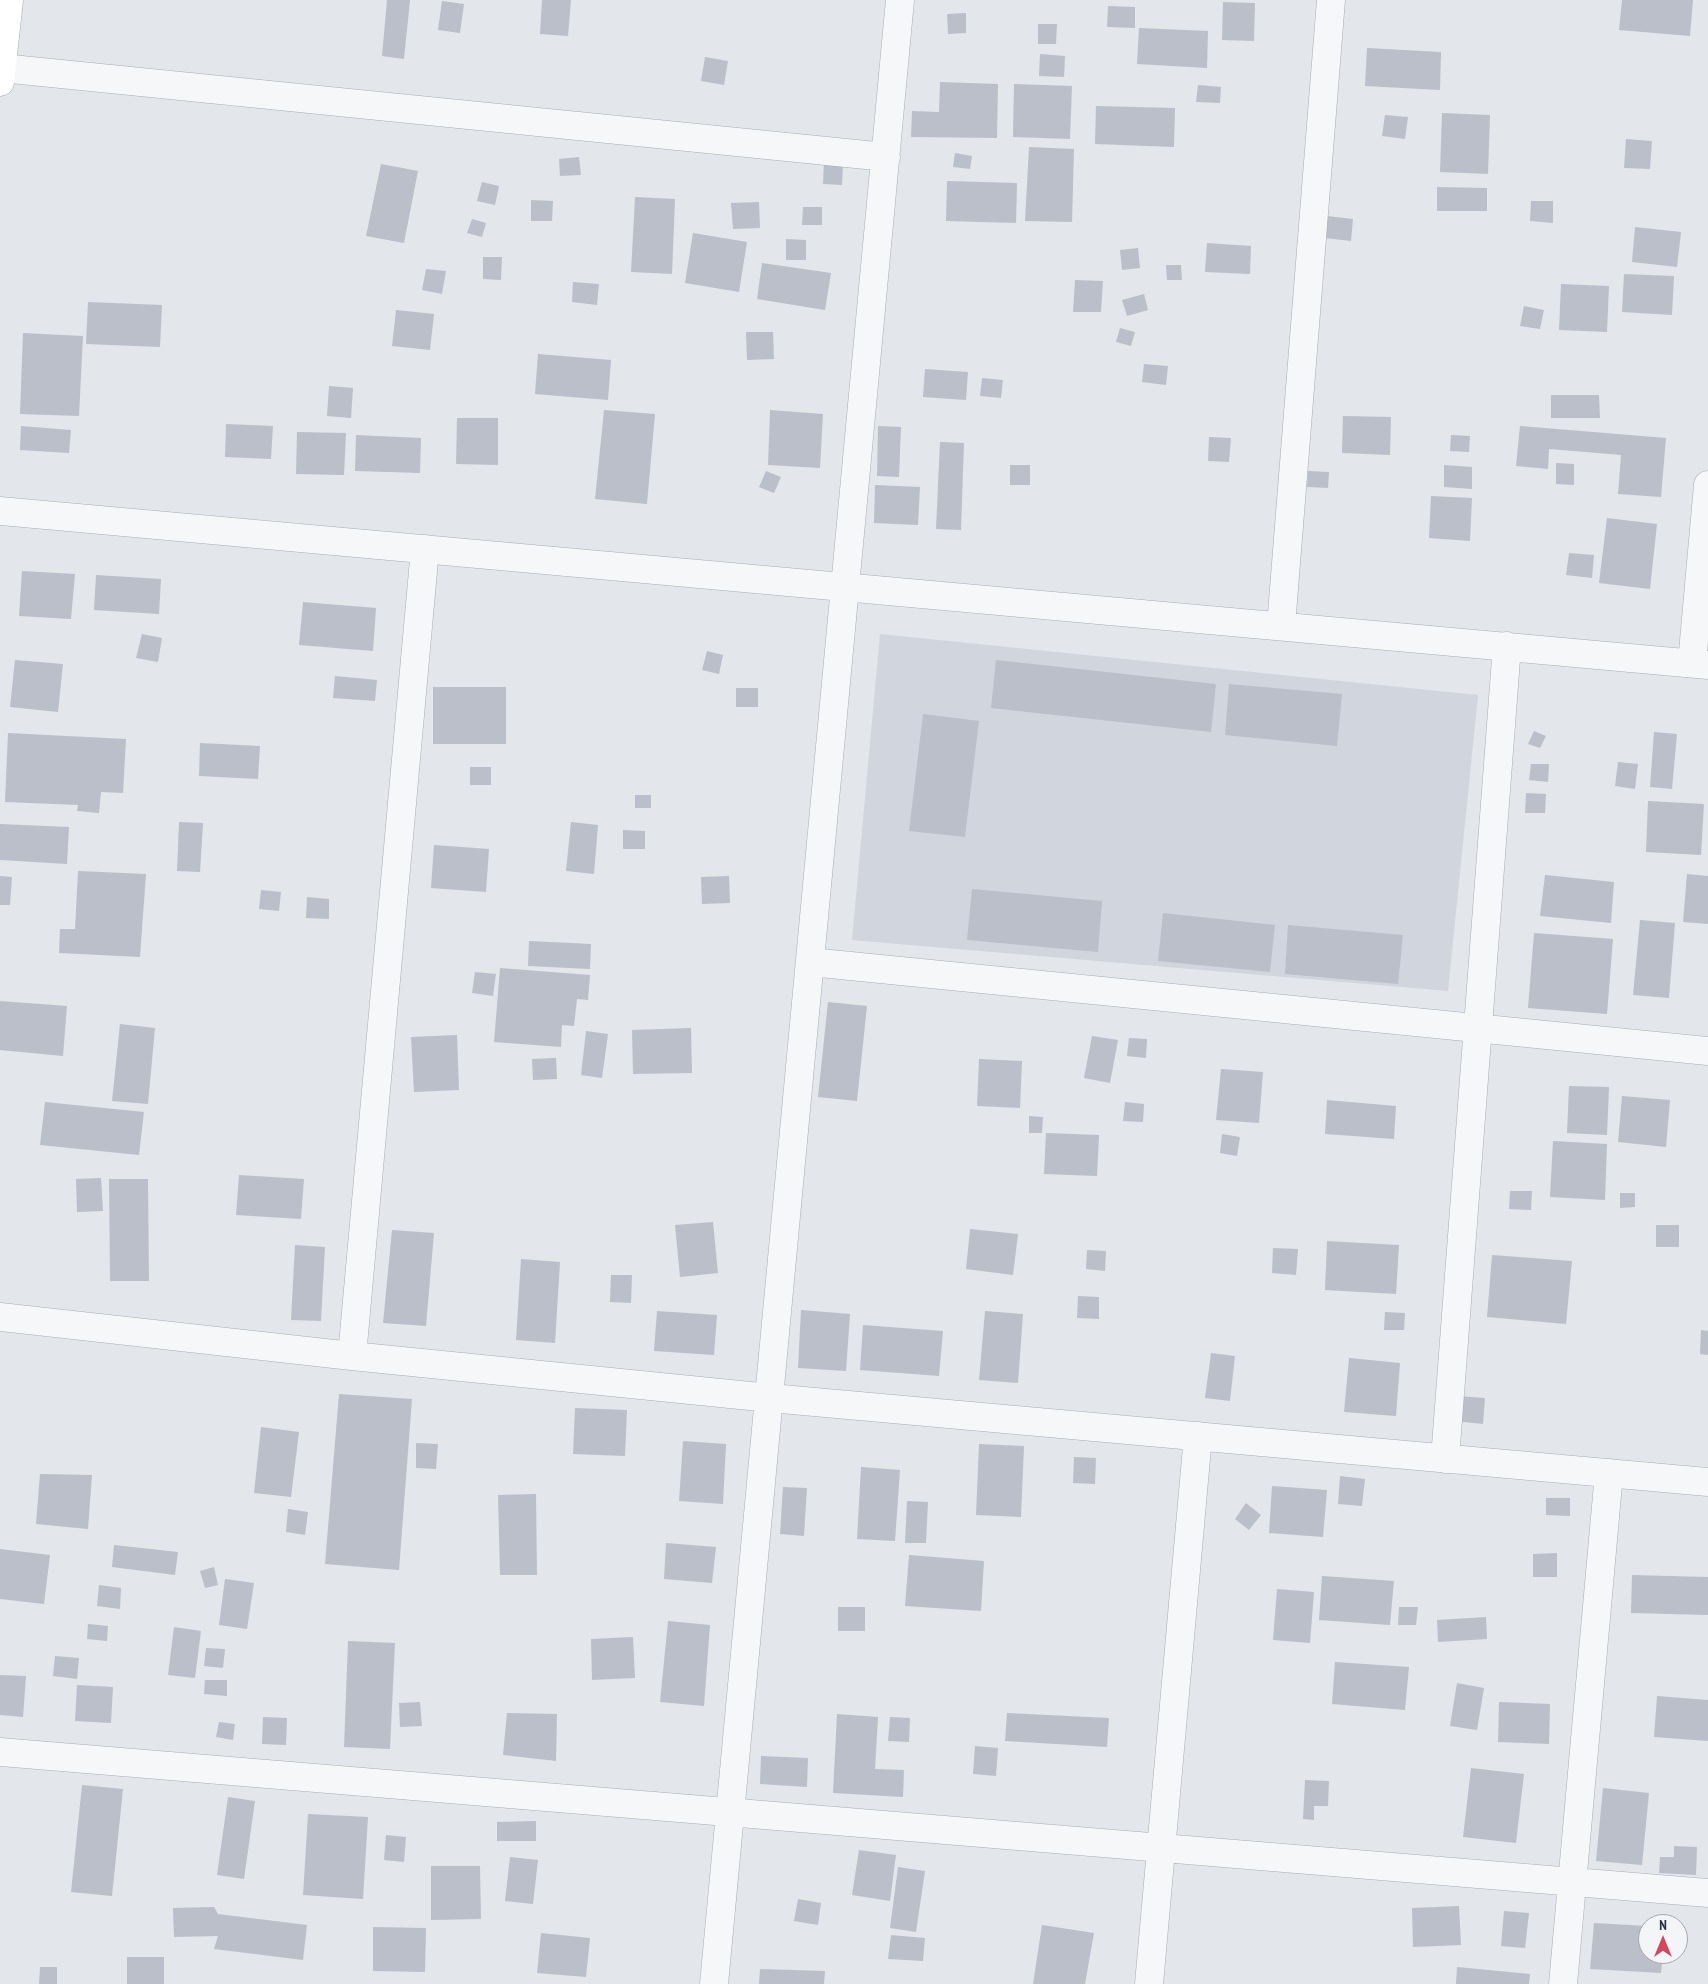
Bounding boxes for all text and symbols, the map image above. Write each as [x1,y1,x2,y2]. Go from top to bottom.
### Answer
north arrow [1638,1914,1688,1964]
text: N [1659,1916,1667,1934]

